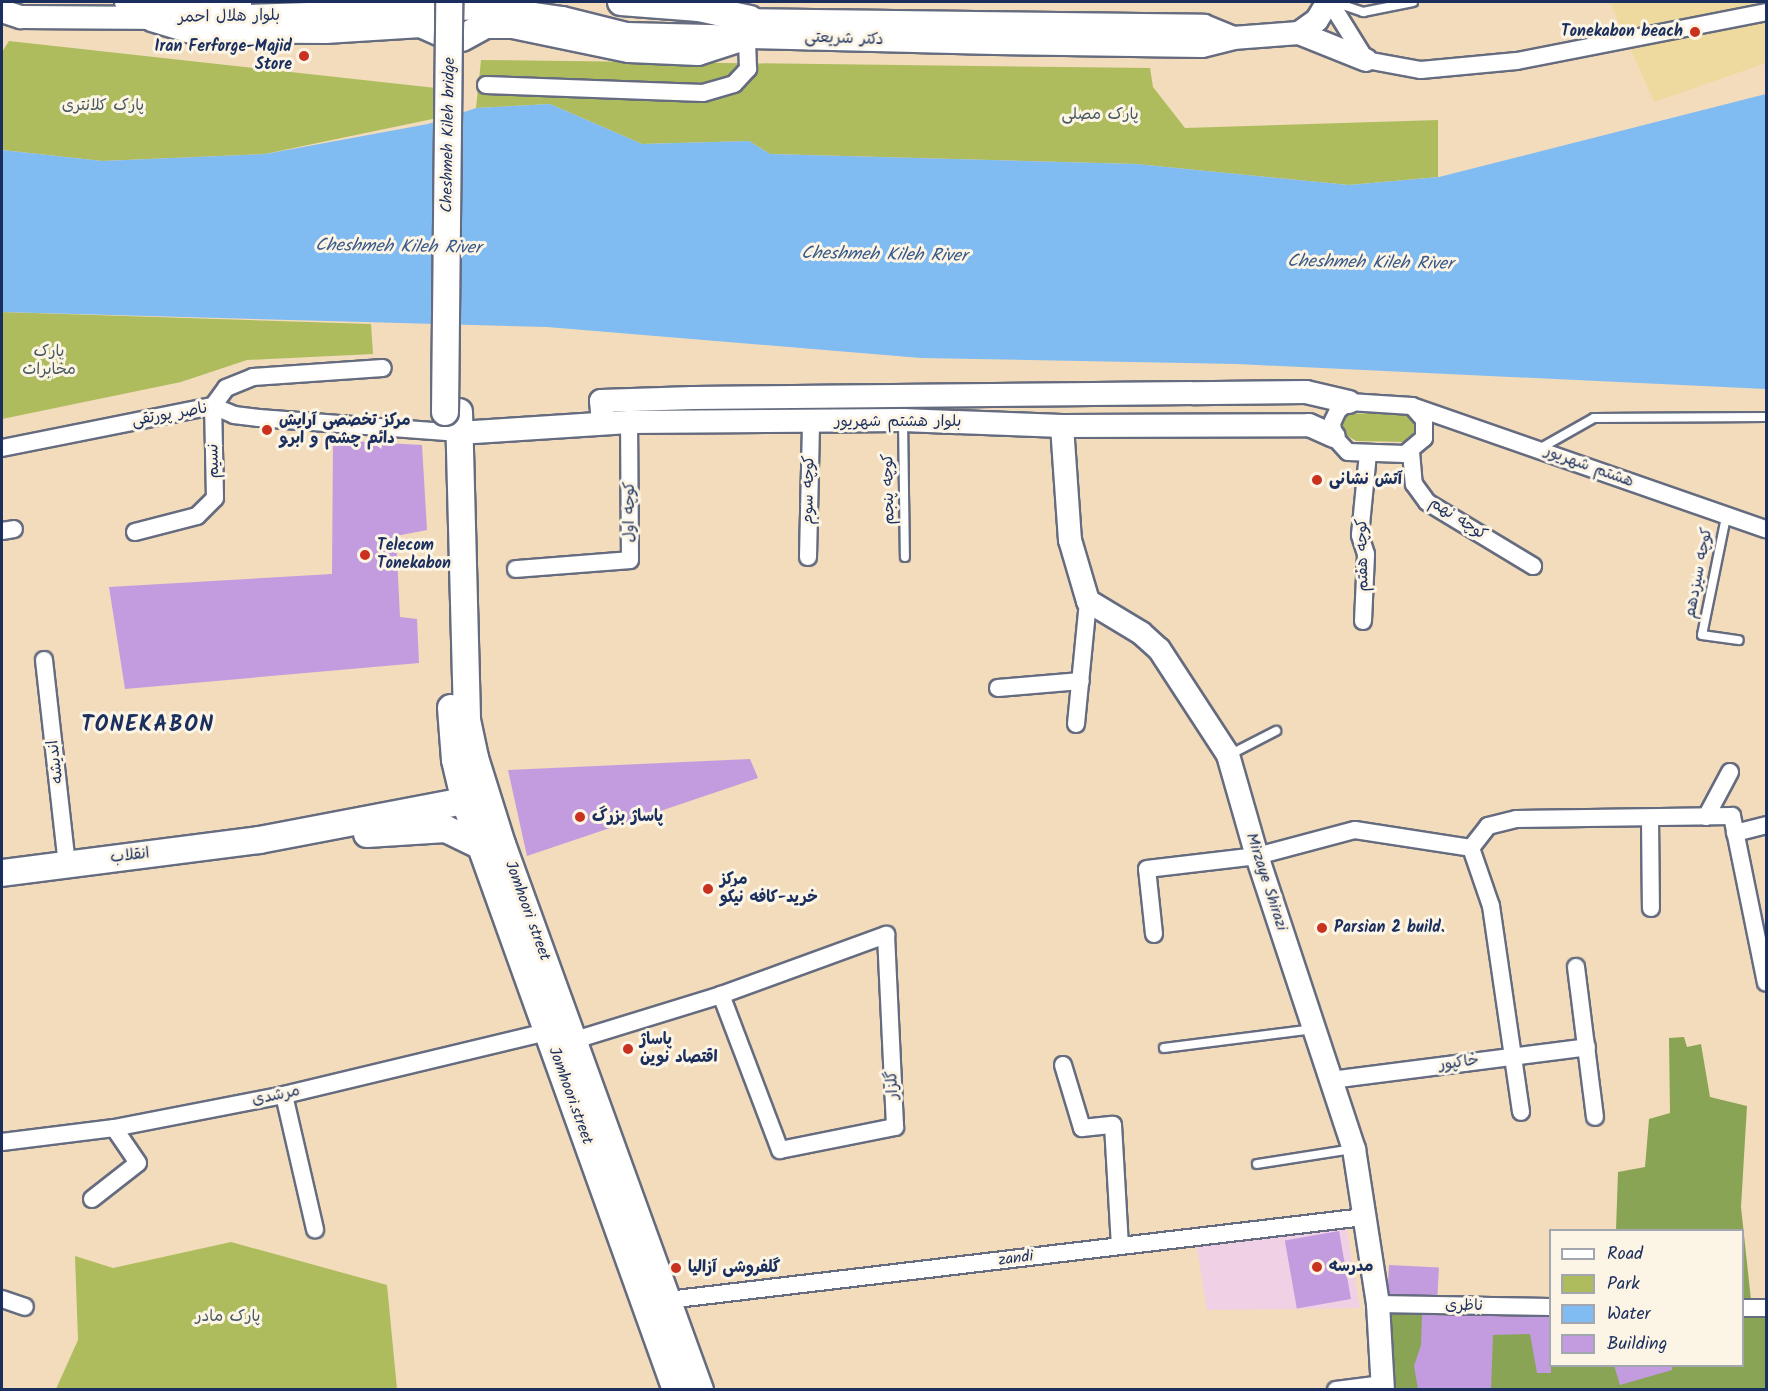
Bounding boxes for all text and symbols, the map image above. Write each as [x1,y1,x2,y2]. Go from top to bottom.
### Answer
street label: بلوار هلال احمر [178,7,280,27]
place label: Tonekabon beach [1561,22,1683,42]
marker: Tonekabon beach [1688,25,1702,39]
street label: دکتر شریعتی [804,28,884,50]
place label: Iran Ferforge-Majid Store [155,37,292,75]
marker: Iran Ferforge-Majid Store [297,49,311,63]
street label: Cheshmeh Kileh bridge [438,57,460,213]
park label: پارک کلانتری [62,96,144,116]
park label: پارک مصلی [1061,105,1139,125]
water label: Cheshmeh Kileh River [315,236,481,260]
water label: Cheshmeh Kileh River [801,244,967,268]
water label: Cheshmeh Kileh River [1287,252,1453,276]
park label: پارک مخابرات [22,342,76,380]
street label: ناصر پورتقی [130,399,210,431]
place label: مرکز تخصصی آرایش دائم چشم و ابرو [279,411,410,449]
street label: بلوار هشتم شهریور [835,412,961,432]
marker: مرکز تخصصی آرایش دائم چشم و ابرو [260,423,274,437]
street label: هشتم شهریور [1542,442,1636,492]
street label: نسیم [204,443,224,479]
street label: کوچه پنجم [879,453,899,525]
street label: کوچه سوم [799,455,819,525]
place label: آتش نشانی [1329,470,1402,490]
marker: آتش نشانی [1310,473,1324,487]
street label: کوچه اول [620,481,640,543]
street label: کوچه نهم [1425,493,1491,545]
street label: کوچه هفتم [1353,518,1373,592]
street label: کوچه سیزدهم [1681,526,1717,620]
place label: Telecom Tonekabon [377,536,451,574]
marker: Telecom Tonekabon [358,548,372,562]
district label: TONEKABON [81,713,215,739]
street label: اندیشه [44,739,68,785]
place label: پاساژ بزرگ [592,807,663,827]
marker: پاساژ بزرگ [573,810,587,824]
street label: Mirzaye Shirazi [1241,831,1291,933]
street label: انقلاب [109,844,151,868]
street label: Jomhoori street [500,858,554,964]
place label: مرکز خرید-کافه نیکو [720,870,818,908]
marker: مرکز خرید-کافه نیکو [701,882,715,896]
place label: Parsian 2 build. [1334,918,1445,938]
marker: Parsian 2 build. [1315,921,1329,935]
place label: پاساژ اقتصاد نوین [640,1030,718,1068]
marker: پاساژ اقتصاد نوین [621,1042,635,1056]
street label: Jomhoori.street [543,1045,597,1147]
street label: خاکپور [1438,1051,1480,1075]
street label: گلزار [883,1070,903,1100]
street label: مرشدی [250,1082,302,1110]
legend [1549,1229,1744,1367]
text: Road [1607,1240,1643,1269]
street label: zandi [998,1247,1034,1271]
place label: مدرسه [1329,1257,1374,1277]
place label: گلفروشی آزالیا [688,1258,780,1278]
marker: مدرسه [1310,1260,1324,1274]
marker: گلفروشی آزالیا [669,1261,683,1275]
text: Park [1607,1270,1640,1299]
street label: ناظری [1445,1296,1483,1316]
text: Water [1607,1300,1651,1329]
park label: پارک مادر [195,1307,261,1327]
text: Building [1607,1330,1667,1359]

